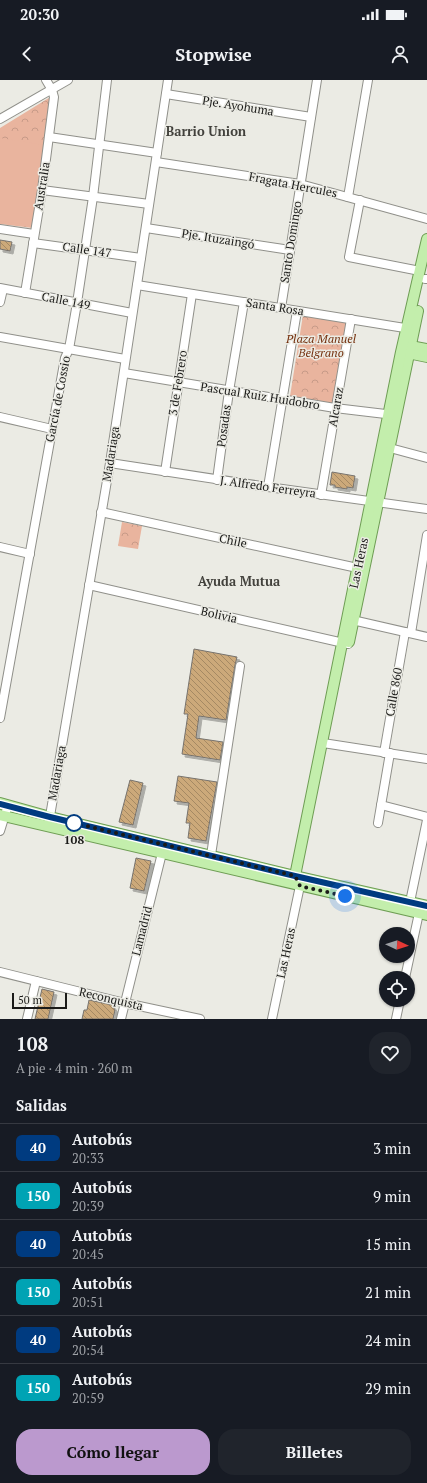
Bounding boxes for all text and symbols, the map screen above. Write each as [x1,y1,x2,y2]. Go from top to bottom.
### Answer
text: 20:30 [20,4,59,24]
text: Stopwise [175,42,252,66]
icon: back [16,43,38,65]
icon: person [389,43,411,65]
street label: Pje. Ayohuma [201,92,275,119]
district label: Barrio Union [166,122,247,140]
street label: Australia [30,161,53,211]
street label: Fragata Hercules [248,169,339,200]
street label: Santo Domingo [277,200,304,284]
street label: Pje. Ituzaingó [181,225,256,252]
street label: Calle 147 [62,239,112,260]
street label: Calle 149 [41,288,92,313]
street label: Santa Rosa [245,295,305,318]
park label: Plaza Manuel Belgrano [285,331,357,360]
street label: 3 de Febrero [165,349,190,417]
street label: García de Cossio [42,354,73,443]
street label: Pascual Ruiz Huidobro [199,379,321,412]
street label: Alcaraz [325,386,346,428]
street label: Posadas [213,404,234,448]
street label: Madariaga [99,425,122,483]
street label: J. Alfredo Ferreyra [219,472,317,501]
street label: Chile [218,530,248,551]
street label: Las Heras [346,536,371,590]
district label: Ayuda Mutua [198,572,281,590]
street label: Bolivia [199,603,239,626]
street label: Calle 860 [382,666,405,717]
street label: Madariaga [44,744,69,802]
marker: 108 [65,814,83,832]
place label: 108 [64,832,84,847]
your location [335,886,355,906]
street label: Lamadrid [128,904,155,957]
street label: Las Heras [273,926,298,980]
north arrow [379,927,415,963]
map controls [379,927,415,1007]
button: locate [379,971,415,1007]
street label: Reconquista [78,984,145,1013]
scale bar [12,991,67,1010]
text: 50 m [18,993,42,1007]
text: 108 [16,1031,48,1056]
button: heart [369,1032,411,1074]
text: A pie · 4 min · 260 m [16,1059,133,1077]
text: Salidas [16,1095,67,1115]
text: Autobús [72,1129,132,1149]
text: 40 [30,1138,46,1157]
text: 3 min [373,1138,411,1158]
text: 20:33 [72,1149,104,1167]
text: Autobús [72,1177,132,1197]
text: 150 [26,1186,50,1205]
text: 9 min [373,1186,411,1206]
text: 20:39 [72,1197,104,1215]
text: Autobús [72,1225,132,1245]
text: 40 [30,1234,46,1253]
text: 15 min [365,1234,411,1254]
text: 20:45 [72,1245,104,1263]
text: Autobús [72,1273,132,1293]
text: 150 [26,1282,50,1301]
text: 21 min [365,1282,411,1302]
text: 20:51 [72,1293,104,1311]
text: Autobús [72,1321,132,1341]
text: 40 [30,1330,46,1349]
text: 24 min [365,1330,411,1350]
text: 20:54 [72,1341,104,1359]
text: Autobús [72,1369,132,1389]
text: 150 [26,1378,50,1397]
text: 29 min [365,1378,411,1398]
text: 20:59 [72,1389,104,1407]
button: Cómo llegar [16,1429,210,1475]
button: Billetes [218,1429,411,1475]

